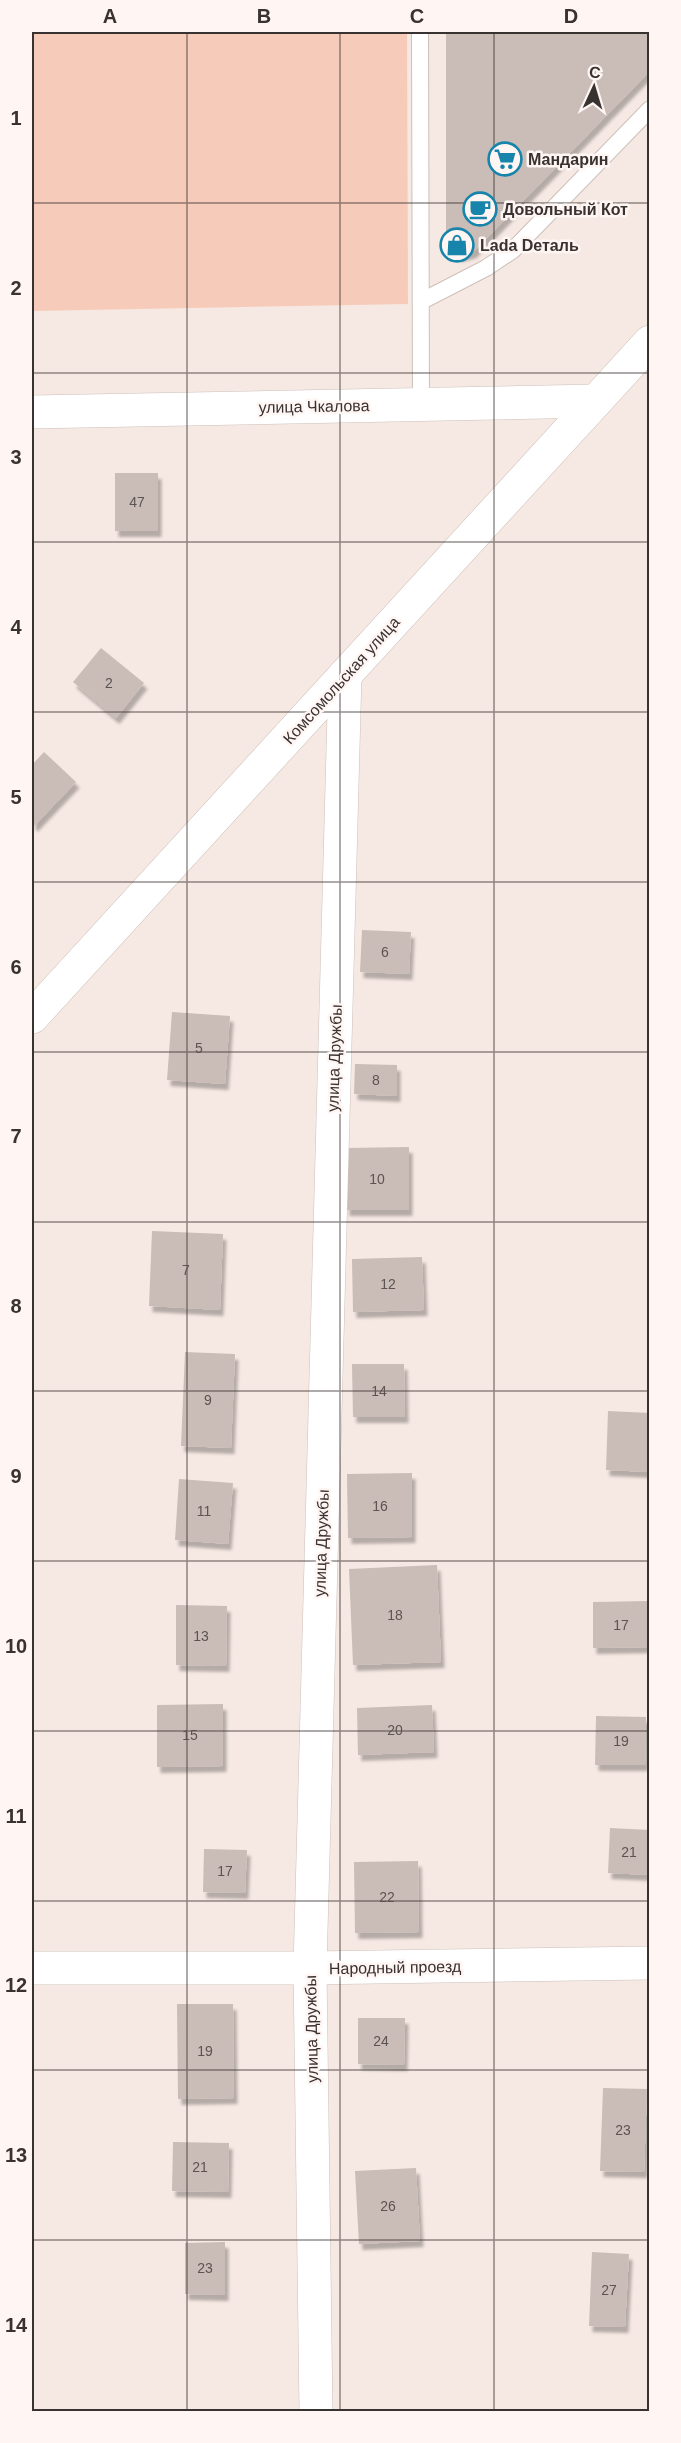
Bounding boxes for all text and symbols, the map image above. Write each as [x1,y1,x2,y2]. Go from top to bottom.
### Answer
text: A [103,5,117,27]
text: B [257,5,271,27]
text: C [410,5,424,27]
text: D [564,5,578,27]
north arrow [564,57,624,117]
text: С [589,64,602,81]
text: 1 [10,107,22,129]
supermarket icon: Мандарин [487,141,523,177]
place label: Мандарин [528,151,608,168]
cafe icon: Довольный Кот [462,191,498,227]
place label: Довольный Кот [503,201,628,218]
shop icon: Lada Dеталь [439,227,475,263]
place label: Lada Dеталь [480,237,579,254]
text: 2 [10,277,22,299]
street label: улица Чкалова [258,397,370,416]
text: 3 [10,446,22,468]
house number: 47 [129,494,145,510]
street label: Комсомольская улица [280,613,403,747]
text: 4 [10,616,22,638]
house number: 2 [105,675,113,691]
text: 5 [10,786,22,808]
house number: 6 [381,944,389,960]
text: 6 [10,956,22,978]
street label: улица Дружбы [324,1004,345,1112]
house number: 5 [195,1040,203,1056]
house number: 8 [372,1072,380,1088]
text: 7 [10,1125,22,1147]
house number: 10 [369,1171,385,1187]
house number: 7 [182,1262,190,1278]
house number: 12 [380,1276,396,1292]
text: 8 [10,1295,22,1317]
house number: 14 [371,1383,387,1399]
house number: 9 [204,1392,212,1408]
text: 9 [10,1465,22,1487]
street label: улица Дружбы [311,1489,332,1597]
house number: 16 [372,1498,388,1514]
house number: 11 [197,1503,211,1519]
house number: 18 [387,1607,403,1623]
house number: 17 [613,1617,629,1633]
house number: 13 [193,1628,209,1644]
text: 10 [5,1635,27,1657]
house number: 20 [387,1722,403,1738]
house number: 15 [182,1727,198,1743]
house number: 19 [613,1733,629,1749]
text: 11 [5,1805,27,1827]
house number: 21 [621,1844,637,1860]
house number: 17 [217,1863,233,1879]
house number: 22 [379,1889,395,1905]
street label: Народный проезд [329,1958,462,1977]
text: 12 [5,1974,27,1996]
street label: улица Дружбы [302,1975,321,2083]
house number: 24 [373,2033,389,2049]
house number: 19 [197,2043,213,2059]
house number: 23 [615,2122,631,2138]
text: 13 [5,2144,27,2166]
house number: 21 [192,2159,208,2175]
house number: 26 [380,2198,396,2214]
house number: 23 [197,2260,213,2276]
house number: 27 [601,2282,617,2298]
text: 14 [5,2314,28,2336]

